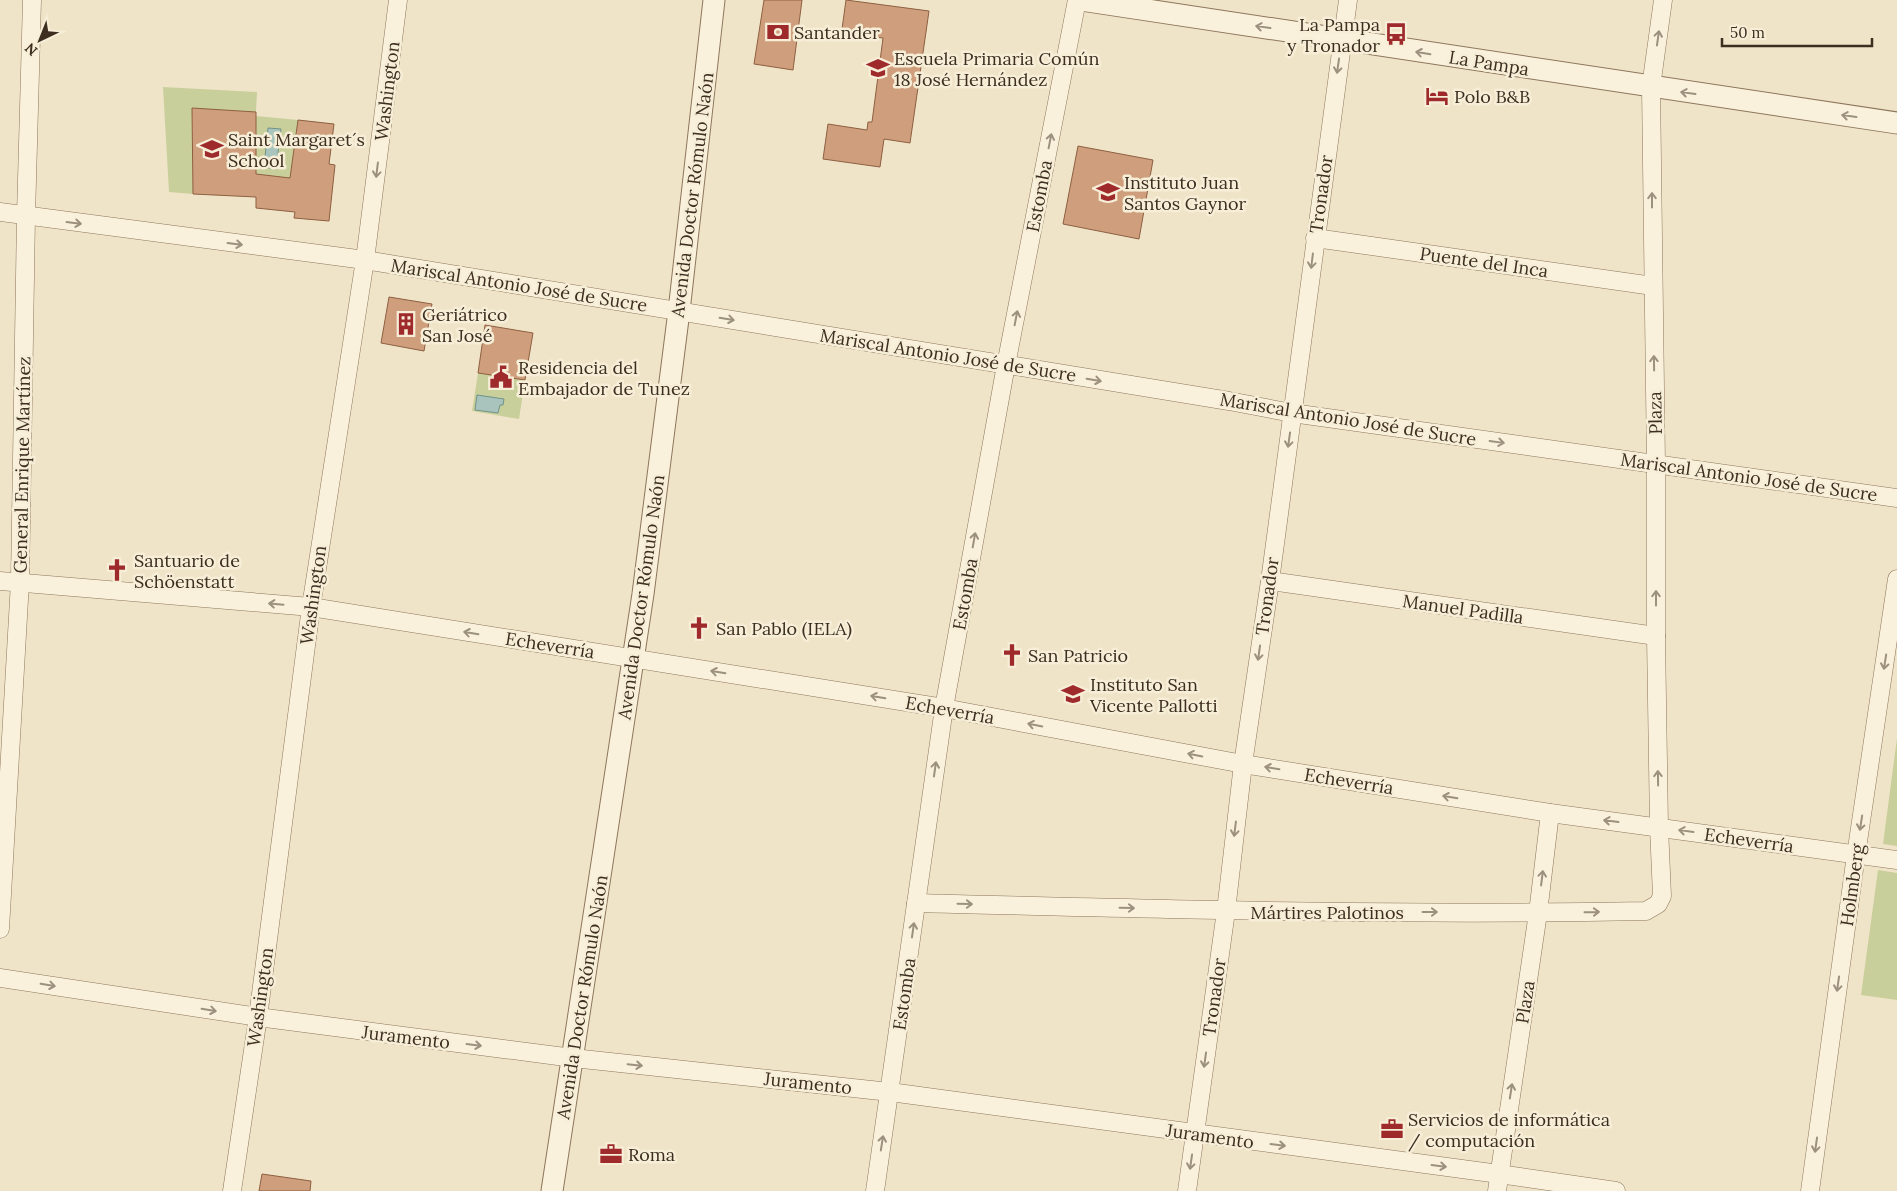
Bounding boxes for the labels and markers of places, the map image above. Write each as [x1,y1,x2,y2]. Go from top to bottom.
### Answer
place label: La Pampa y Tronador [1287,13,1380,57]
bank icon: Santander [765,19,791,45]
place label: Santander [794,21,880,44]
bus stop icon: La Pampa y Tronador [1383,21,1409,47]
place label: Escuela Primaria Común 18 José Hernández [894,47,1099,91]
school or university icon: Escuela Primaria Común 18 José Hernández [865,55,891,81]
hotel icon: Polo B&B [1424,83,1450,109]
place label: Polo B&B [1454,85,1530,108]
place label: Saint Margaret´s School [228,128,365,172]
school or university icon: Saint Margaret´s School [199,136,225,162]
place label: Instituto Juan Santos Gaynor [1124,171,1247,215]
school or university icon: Instituto Juan Santos Gaynor [1095,179,1121,205]
place label: Geriátrico San José [422,303,507,347]
building icon: Geriátrico San José [393,311,419,337]
place label: Residencia del Embajador de Tunez [518,356,690,400]
public building icon: Residencia del Embajador de Tunez [488,364,514,390]
place label: Santuario de Schöenstatt [134,549,240,593]
church icon: Santuario de Schöenstatt [104,557,130,583]
church icon: San Pablo (IELA) [686,615,712,641]
place label: San Pablo (IELA) [716,617,852,640]
church icon: San Patricio [999,642,1025,668]
place label: San Patricio [1028,644,1128,667]
place label: Instituto San Vicente Pallotti [1089,673,1218,717]
school or university icon: Instituto San Vicente Pallotti [1060,681,1086,707]
place label: Servicios de informática / computación [1408,1108,1610,1152]
office icon: Servicios de informática / computación [1379,1116,1405,1142]
office icon: Roma [598,1141,624,1167]
place label: Roma [628,1143,675,1166]

